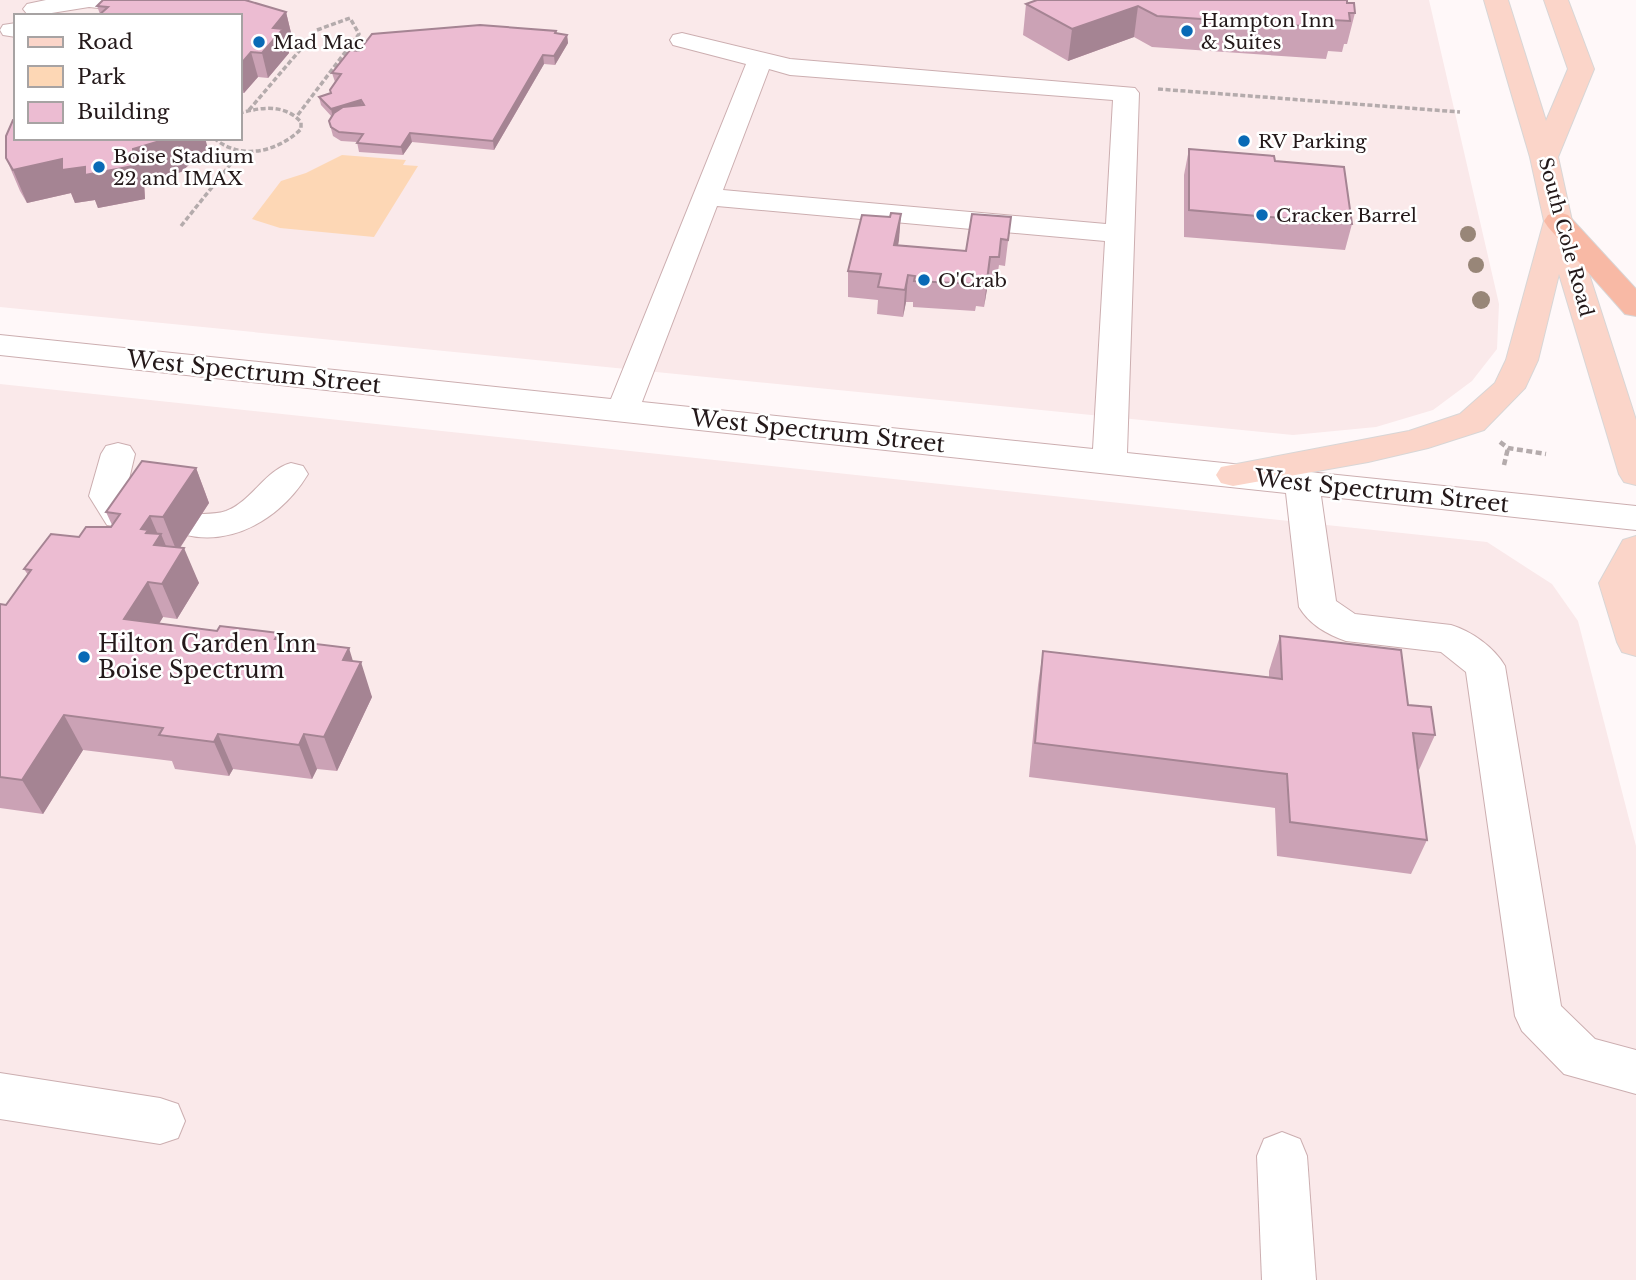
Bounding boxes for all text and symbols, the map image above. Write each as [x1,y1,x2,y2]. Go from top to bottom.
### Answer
place label: Hampton Inn & Suites [1201,9,1335,54]
legend [14,14,242,140]
marker: Hampton Inn & Suites [1179,23,1195,39]
text: Road [77,29,133,55]
place label: Mad Mac [273,31,364,54]
marker: Mad Mac [251,34,267,50]
text: Park [77,64,126,90]
text: Building [77,99,170,125]
place label: RV Parking [1258,130,1367,153]
marker: RV Parking [1236,133,1252,149]
place label: Boise Stadium 22 and IMAX [113,145,254,190]
street label: South Cole Road [1534,155,1598,319]
marker: Boise Stadium 22 and IMAX [91,159,107,175]
place label: Cracker Barrel [1276,204,1417,227]
marker: Cracker Barrel [1254,207,1270,223]
place label: O'Crab [938,269,1007,292]
marker: O'Crab [916,272,932,288]
street label: West Spectrum Street [124,345,383,399]
street label: West Spectrum Street [688,404,947,458]
street label: West Spectrum Street [1252,464,1511,518]
place label: Hilton Garden Inn Boise Spectrum [98,630,317,684]
marker: Hilton Garden Inn Boise Spectrum [76,649,92,665]

